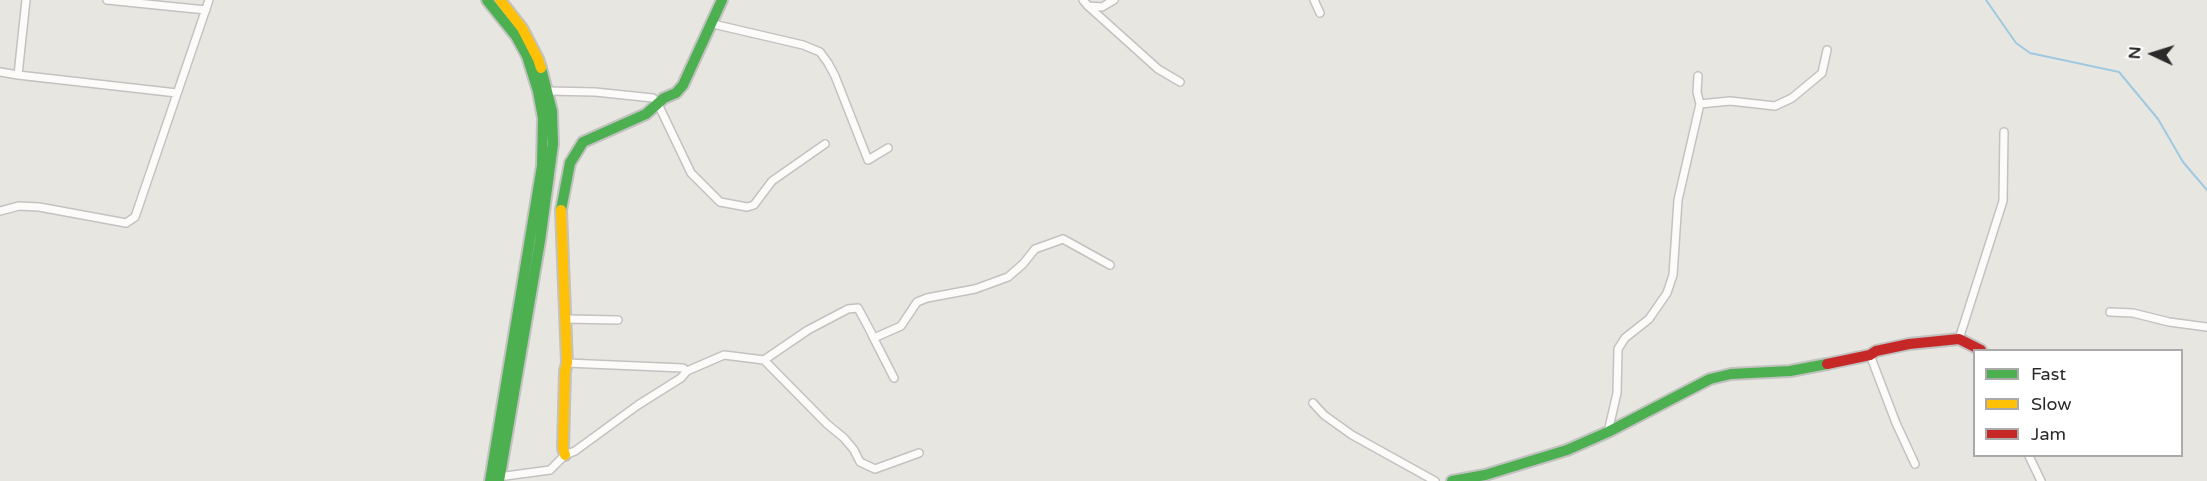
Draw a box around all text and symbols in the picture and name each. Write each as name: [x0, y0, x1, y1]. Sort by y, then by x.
north arrow: [2123, 24, 2183, 84]
text: N: [2125, 46, 2145, 60]
legend: [1973, 349, 2183, 457]
text: Fast: [2031, 363, 2066, 385]
text: Slow: [2031, 393, 2072, 415]
text: Jam: [2031, 423, 2066, 445]

